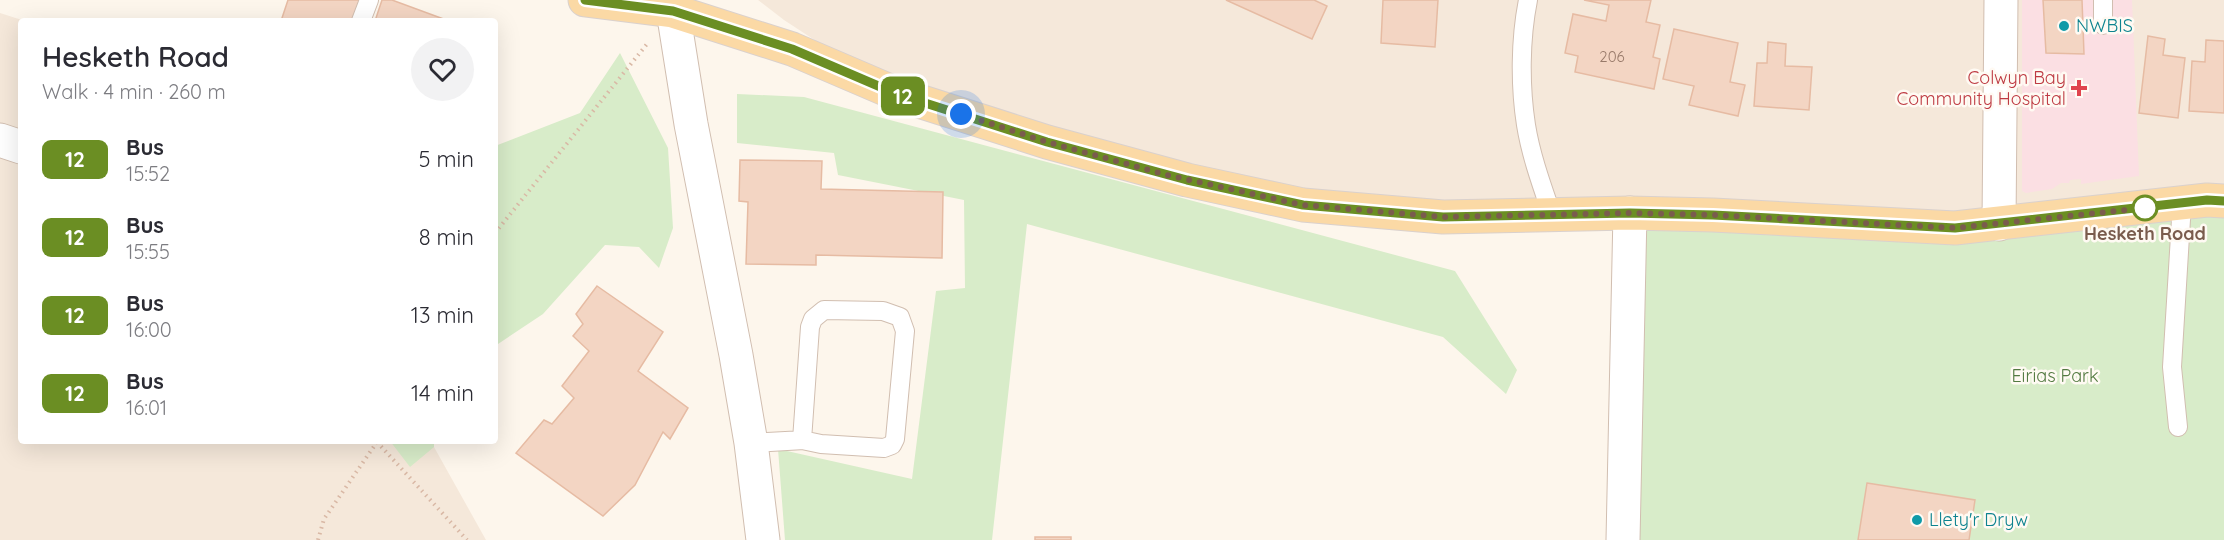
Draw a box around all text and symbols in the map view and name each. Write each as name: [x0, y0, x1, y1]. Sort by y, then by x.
place label: NWBIS: [2076, 14, 2133, 37]
marker: NWBIS: [2057, 19, 2071, 33]
button: heart: [411, 38, 474, 101]
text: Hesketh Road: [42, 39, 229, 74]
house number: 206: [1599, 47, 1625, 66]
place label: Colwyn Bay Community Hospital: [1897, 66, 2066, 110]
line badge: 12: [876, 76, 930, 116]
text: Walk · 4 min · 260 m: [42, 79, 226, 104]
marker: Colwyn Bay Community Hospital: [2070, 79, 2088, 97]
text: 12: [893, 83, 913, 109]
your location: [946, 99, 976, 129]
text: Bus: [126, 133, 164, 161]
text: 5 min: [419, 145, 474, 173]
text: 12: [65, 146, 85, 172]
text: 15:52: [126, 161, 170, 186]
marker: Hesketh Road: [2132, 195, 2158, 221]
text: Bus: [126, 211, 164, 239]
place label: Hesketh Road: [2084, 222, 2206, 245]
text: 8 min: [419, 223, 474, 251]
text: 12: [65, 224, 85, 250]
text: 15:55: [126, 239, 170, 264]
text: Bus: [126, 289, 164, 317]
text: 13 min: [411, 301, 474, 329]
text: 12: [65, 302, 85, 328]
text: 16:00: [126, 317, 172, 342]
park label: Eirias Park: [2011, 364, 2099, 387]
text: Bus: [126, 367, 164, 395]
text: 14 min: [411, 379, 474, 407]
text: 12: [65, 380, 85, 406]
text: 16:01: [126, 395, 167, 420]
place label: Llety'r Dryw: [1929, 508, 2028, 531]
marker: Llety'r Dryw: [1910, 513, 1924, 527]

